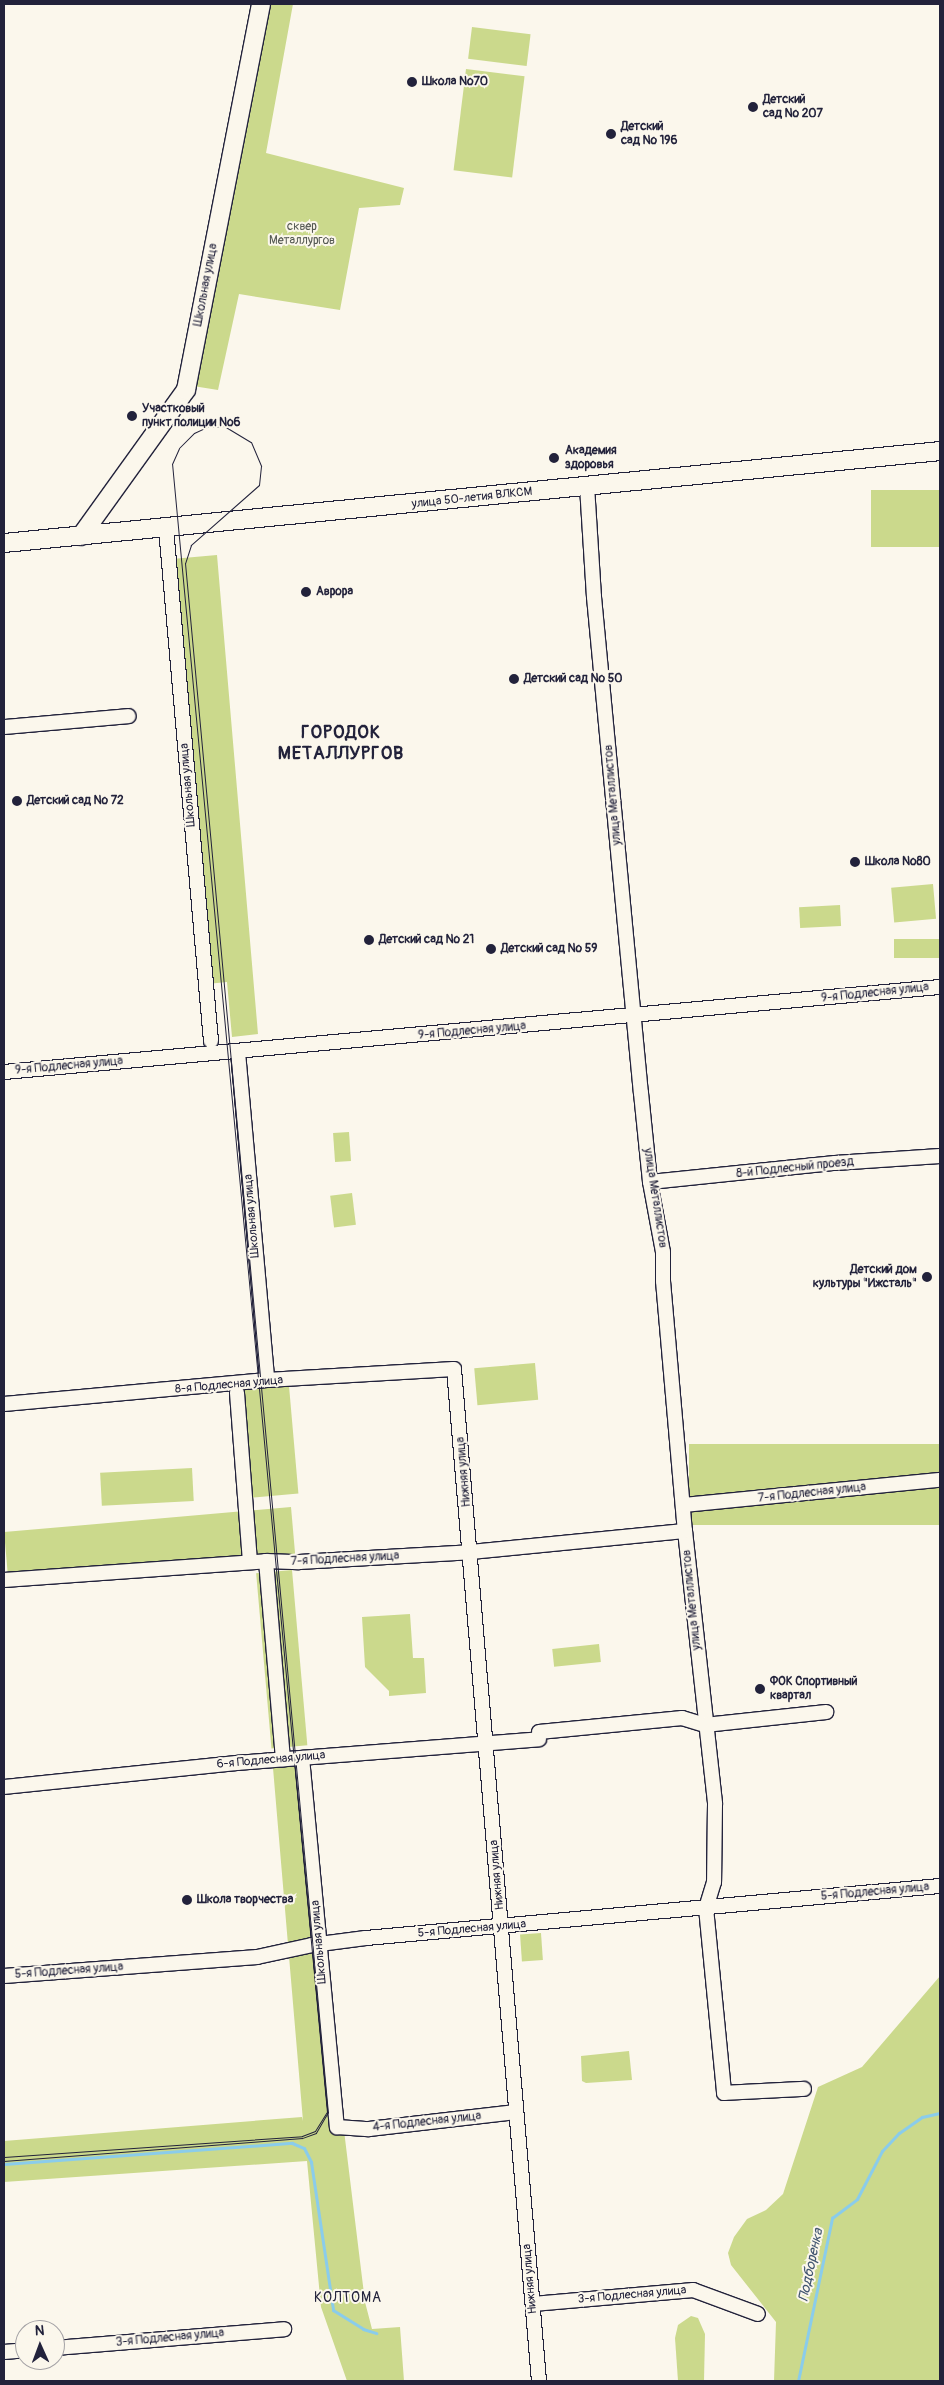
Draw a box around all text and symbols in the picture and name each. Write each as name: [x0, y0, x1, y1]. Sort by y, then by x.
place label: Школа №70: [422, 75, 488, 89]
marker: Школа №70: [406, 76, 418, 88]
place label: Детский сад № 207: [763, 93, 823, 121]
marker: Детский сад № 207: [747, 101, 759, 113]
place label: Детский сад № 196: [621, 120, 677, 148]
marker: Детский сад № 196: [605, 128, 617, 140]
park label: сквер Металлургов: [269, 220, 335, 248]
street label: Школьная улица: [191, 242, 221, 328]
place label: Участковый пункт полиции №6: [142, 402, 241, 430]
marker: Участковый пункт полиции №6: [126, 410, 138, 422]
place label: Академия здоровья: [565, 444, 617, 472]
marker: Академия здоровья: [547, 451, 561, 465]
street label: улица 50-летия ВЛКСМ: [411, 485, 533, 511]
place label: Аврора: [316, 585, 353, 599]
marker: Аврора: [300, 586, 312, 598]
place label: Детский сад № 50: [524, 672, 622, 686]
marker: Детский сад № 50: [508, 673, 520, 685]
district label: ГОРОДОК МЕТАЛЛУРГОВ: [276, 723, 406, 766]
street label: Школьная улица: [177, 743, 199, 827]
street label: улица Металлистов: [601, 744, 625, 846]
place label: Детский сад № 72: [27, 794, 124, 808]
marker: Детский сад № 72: [11, 795, 23, 807]
place label: Школа №80: [865, 855, 931, 869]
marker: Школа №80: [849, 856, 861, 868]
place label: Детский сад № 21: [379, 933, 474, 947]
marker: Детский сад № 21: [363, 934, 375, 946]
place label: Детский сад № 59: [501, 942, 597, 956]
marker: Детский сад № 59: [485, 943, 497, 955]
street label: 9-я Подлесная улица: [820, 980, 930, 1006]
street label: 9-я Подлесная улица: [417, 1019, 527, 1043]
street label: 9-я Подлесная улица: [14, 1054, 124, 1078]
street label: улица Металлистов: [640, 1147, 670, 1249]
street label: 8-й Подлесный проезд: [736, 1155, 854, 1181]
street label: Школьная улица: [241, 1174, 263, 1258]
place label: Детский дом культуры "Ижсталь": [813, 1263, 917, 1291]
marker: Детский дом культуры "Ижсталь": [921, 1271, 933, 1283]
street label: 8-я Подлесная улица: [174, 1373, 284, 1397]
street label: Нижняя улица: [454, 1436, 474, 1508]
street label: 7-я Подлесная улица: [757, 1480, 867, 1506]
street label: 7-я Подлесная улица: [290, 1549, 400, 1569]
street label: улица Металлистов: [680, 1549, 704, 1651]
place label: ФОК Спортивный квартал: [770, 1675, 858, 1703]
marker: ФОК Спортивный квартал: [754, 1683, 766, 1695]
street label: 6-я Подлесная улица: [216, 1748, 326, 1772]
street label: Нижняя улица: [487, 1839, 507, 1911]
street label: 5-я Подлесная улица: [820, 1880, 930, 1904]
place label: Школа творчества: [197, 1893, 293, 1907]
marker: Школа творчества: [181, 1894, 193, 1906]
street label: Школьная улица: [308, 1900, 330, 1984]
street label: 5-я Подлесная улица: [417, 1917, 527, 1941]
street label: 5-я Подлесная улица: [14, 1960, 124, 1982]
street label: 4-я Подлесная улица: [372, 2109, 482, 2135]
water label: Подборенка: [795, 2227, 827, 2303]
street label: Нижняя улица: [520, 2243, 540, 2315]
street label: 3-я Подлесная улица: [577, 2283, 687, 2307]
district label: КОЛТОМА: [313, 2290, 383, 2306]
north arrow: [15, 2320, 65, 2370]
text: N: [34, 2322, 45, 2339]
street label: 3-я Подлесная улица: [115, 2326, 225, 2350]

